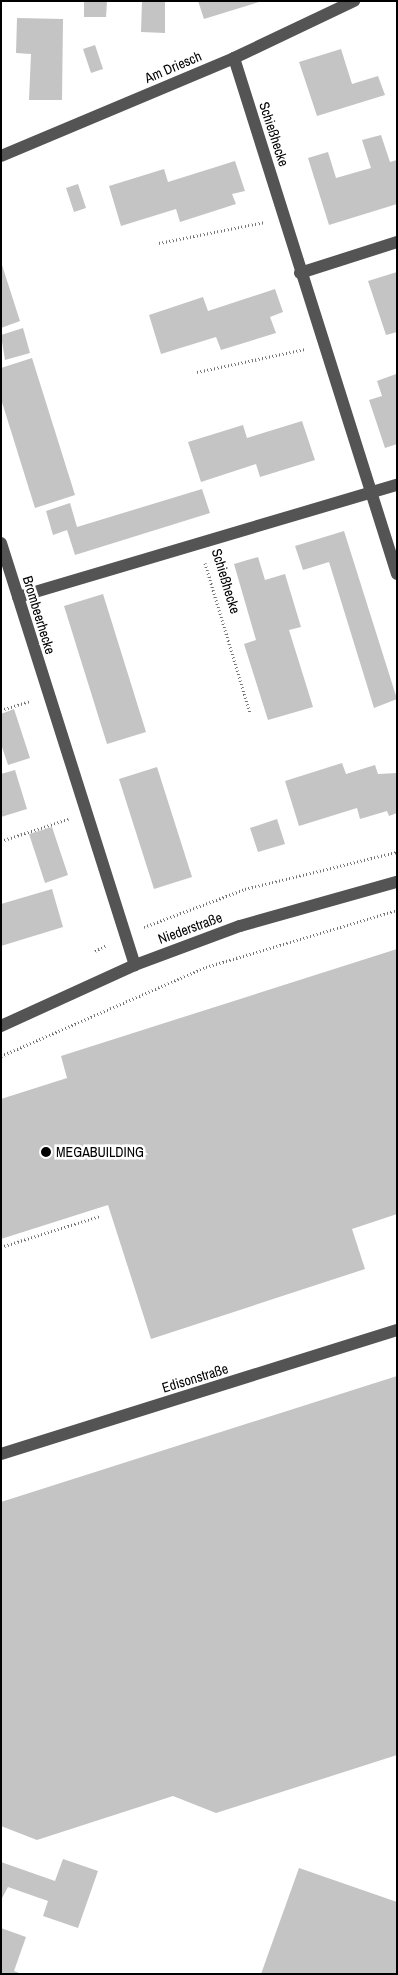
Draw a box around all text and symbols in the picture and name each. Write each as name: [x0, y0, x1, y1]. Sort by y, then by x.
street label: Am Driesch: [142, 48, 204, 86]
street label: Schießhecke: [256, 100, 292, 168]
street label: Schießhecke: [208, 547, 244, 615]
street label: Brombeerhecke: [19, 574, 59, 656]
street label: Niederstraße: [156, 909, 224, 947]
place label: MEGABUILDING: [56, 1144, 144, 1160]
marker: MEGABUILDING: [40, 1146, 52, 1158]
street label: Edisonstraße: [160, 1360, 230, 1396]

